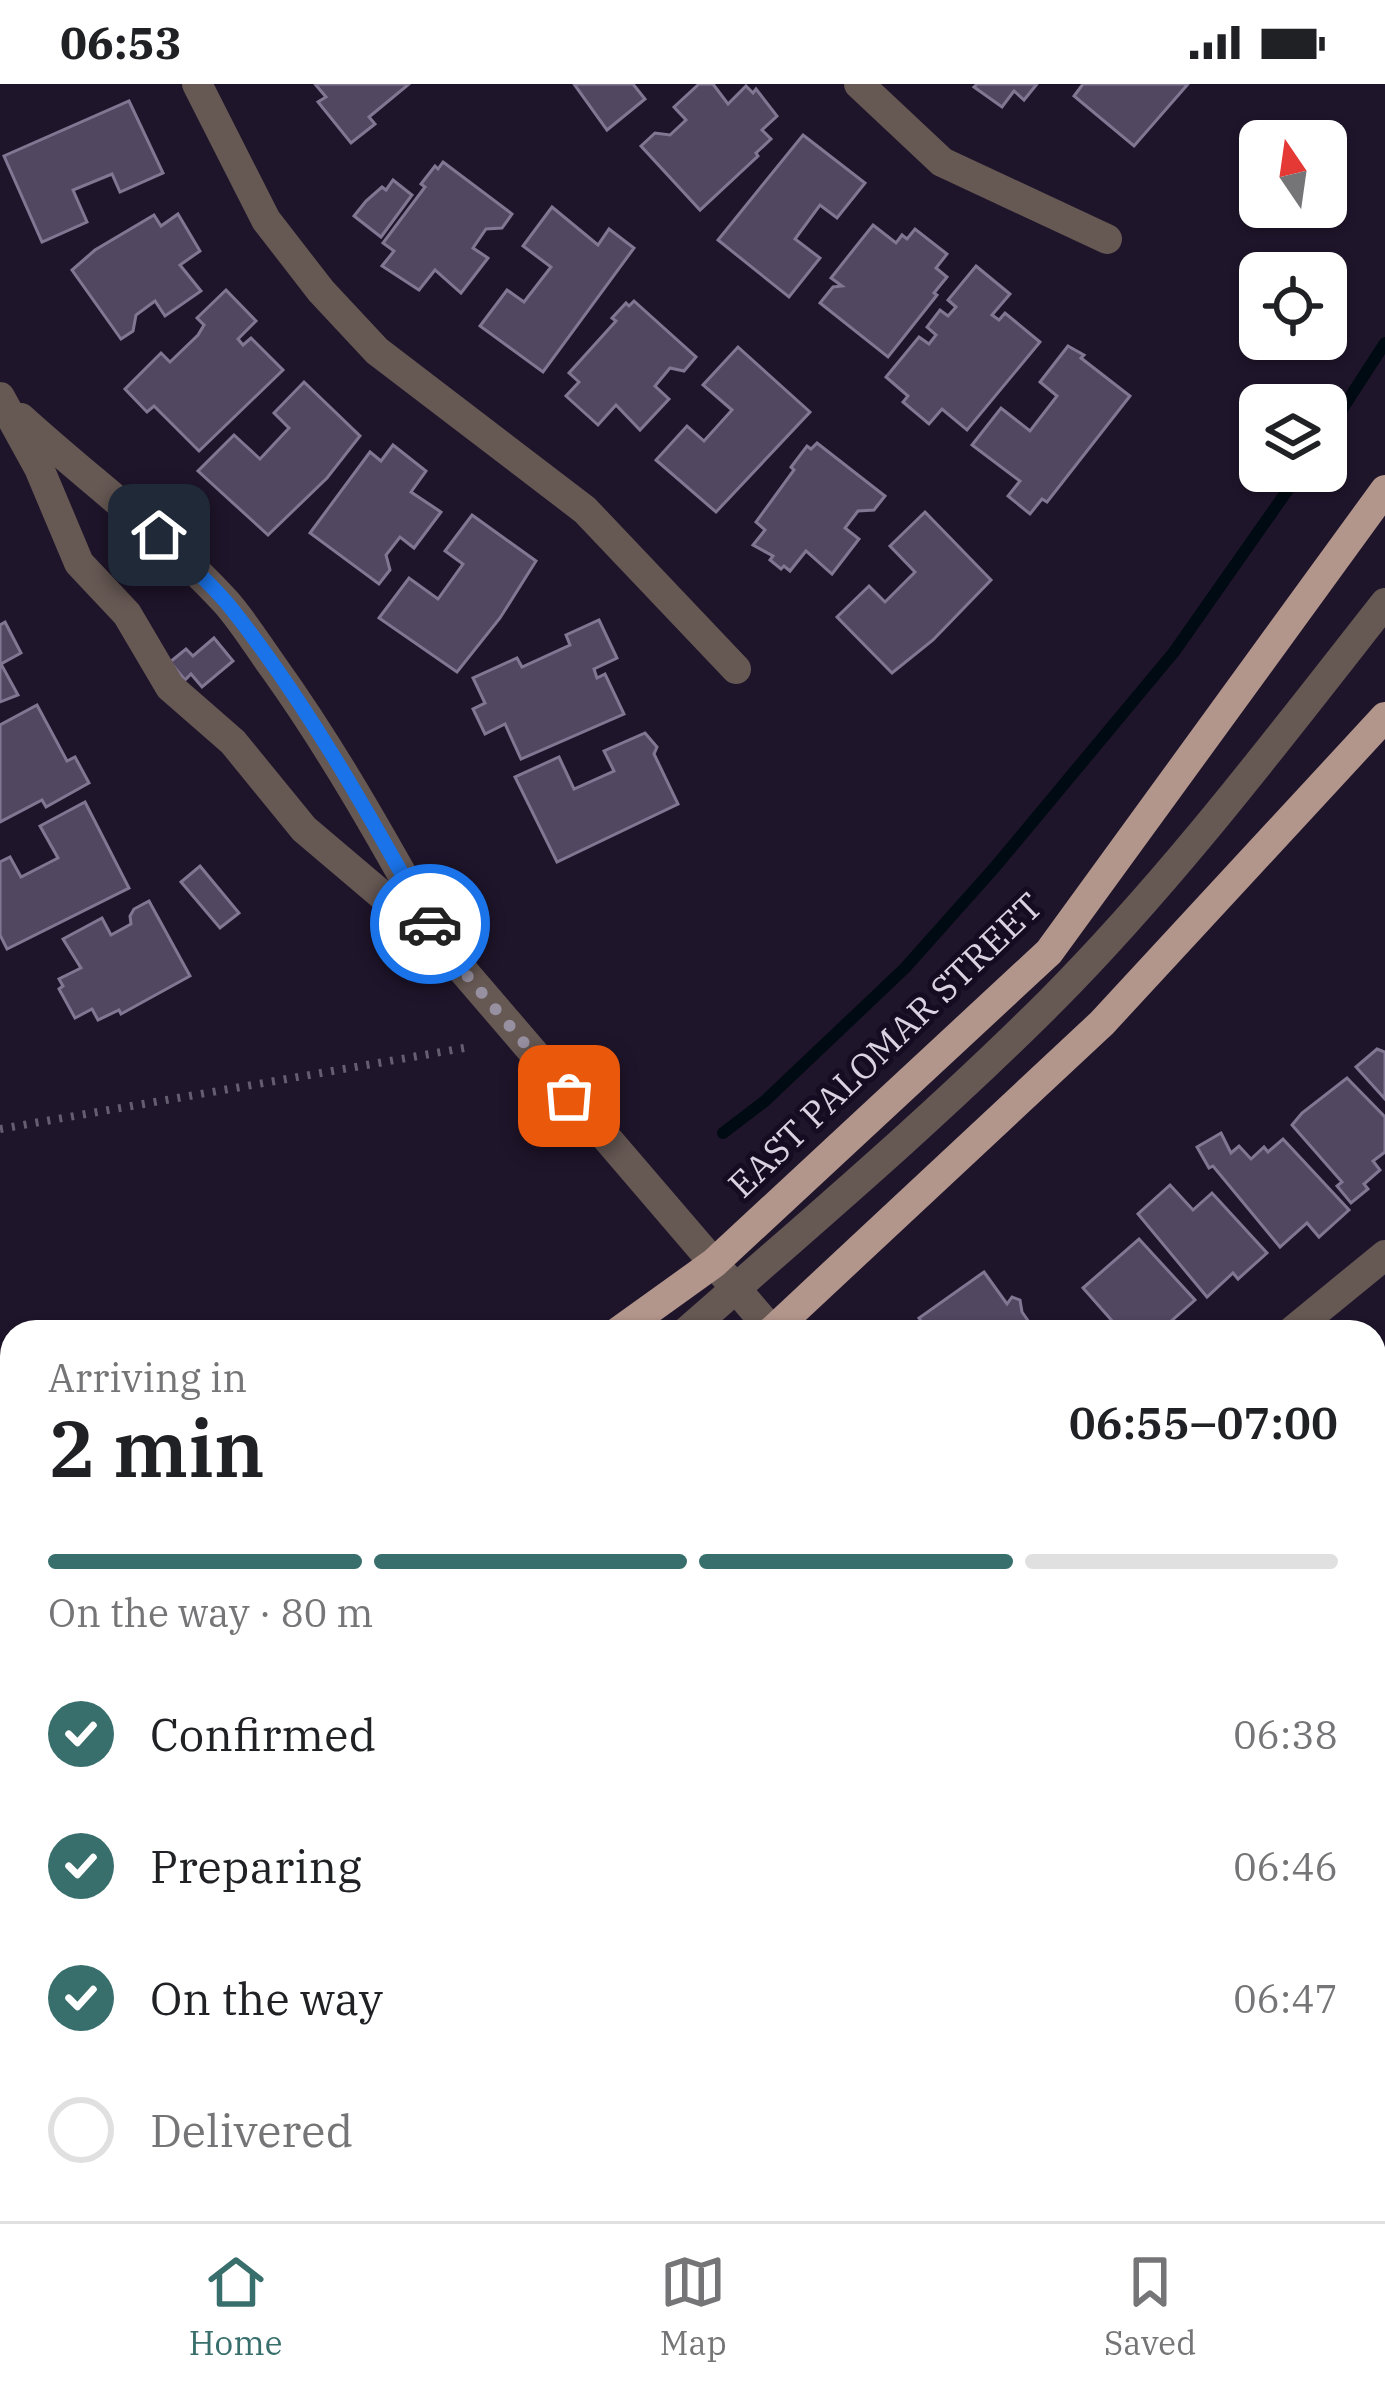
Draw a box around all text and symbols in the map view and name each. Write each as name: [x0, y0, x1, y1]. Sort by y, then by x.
text: 06:53: [60, 13, 182, 71]
north arrow: [1239, 120, 1347, 228]
map controls: [1239, 120, 1347, 492]
button: locate: [1239, 252, 1347, 360]
button: layers: [1239, 384, 1347, 492]
pin: [108, 484, 210, 586]
icon: home: [126, 502, 192, 568]
courier: [370, 864, 490, 984]
street label: EAST PALOMAR STREET: [718, 882, 1052, 1207]
icon: car: [397, 891, 463, 957]
pin: [518, 1045, 620, 1147]
icon: bag: [536, 1063, 602, 1129]
text: Arriving in: [48, 1352, 247, 1403]
text: 06:55–07:00: [1069, 1393, 1338, 1451]
text: 2 min: [48, 1397, 265, 1498]
text: On the way · 80 m: [48, 1587, 373, 1638]
icon: check: [48, 1701, 114, 1767]
text: Confirmed: [150, 1705, 376, 1763]
text: 06:38: [1233, 1709, 1338, 1760]
icon: check: [48, 1833, 114, 1899]
text: Preparing: [150, 1837, 362, 1895]
text: 06:46: [1233, 1841, 1338, 1892]
icon: check: [48, 1965, 114, 2031]
text: On the way: [150, 1969, 383, 2027]
text: 06:47: [1233, 1973, 1338, 2024]
text: Delivered: [150, 2101, 353, 2159]
tab: Home: [189, 2249, 282, 2364]
tab: Map: [660, 2249, 727, 2364]
tab: Saved: [1104, 2249, 1196, 2364]

